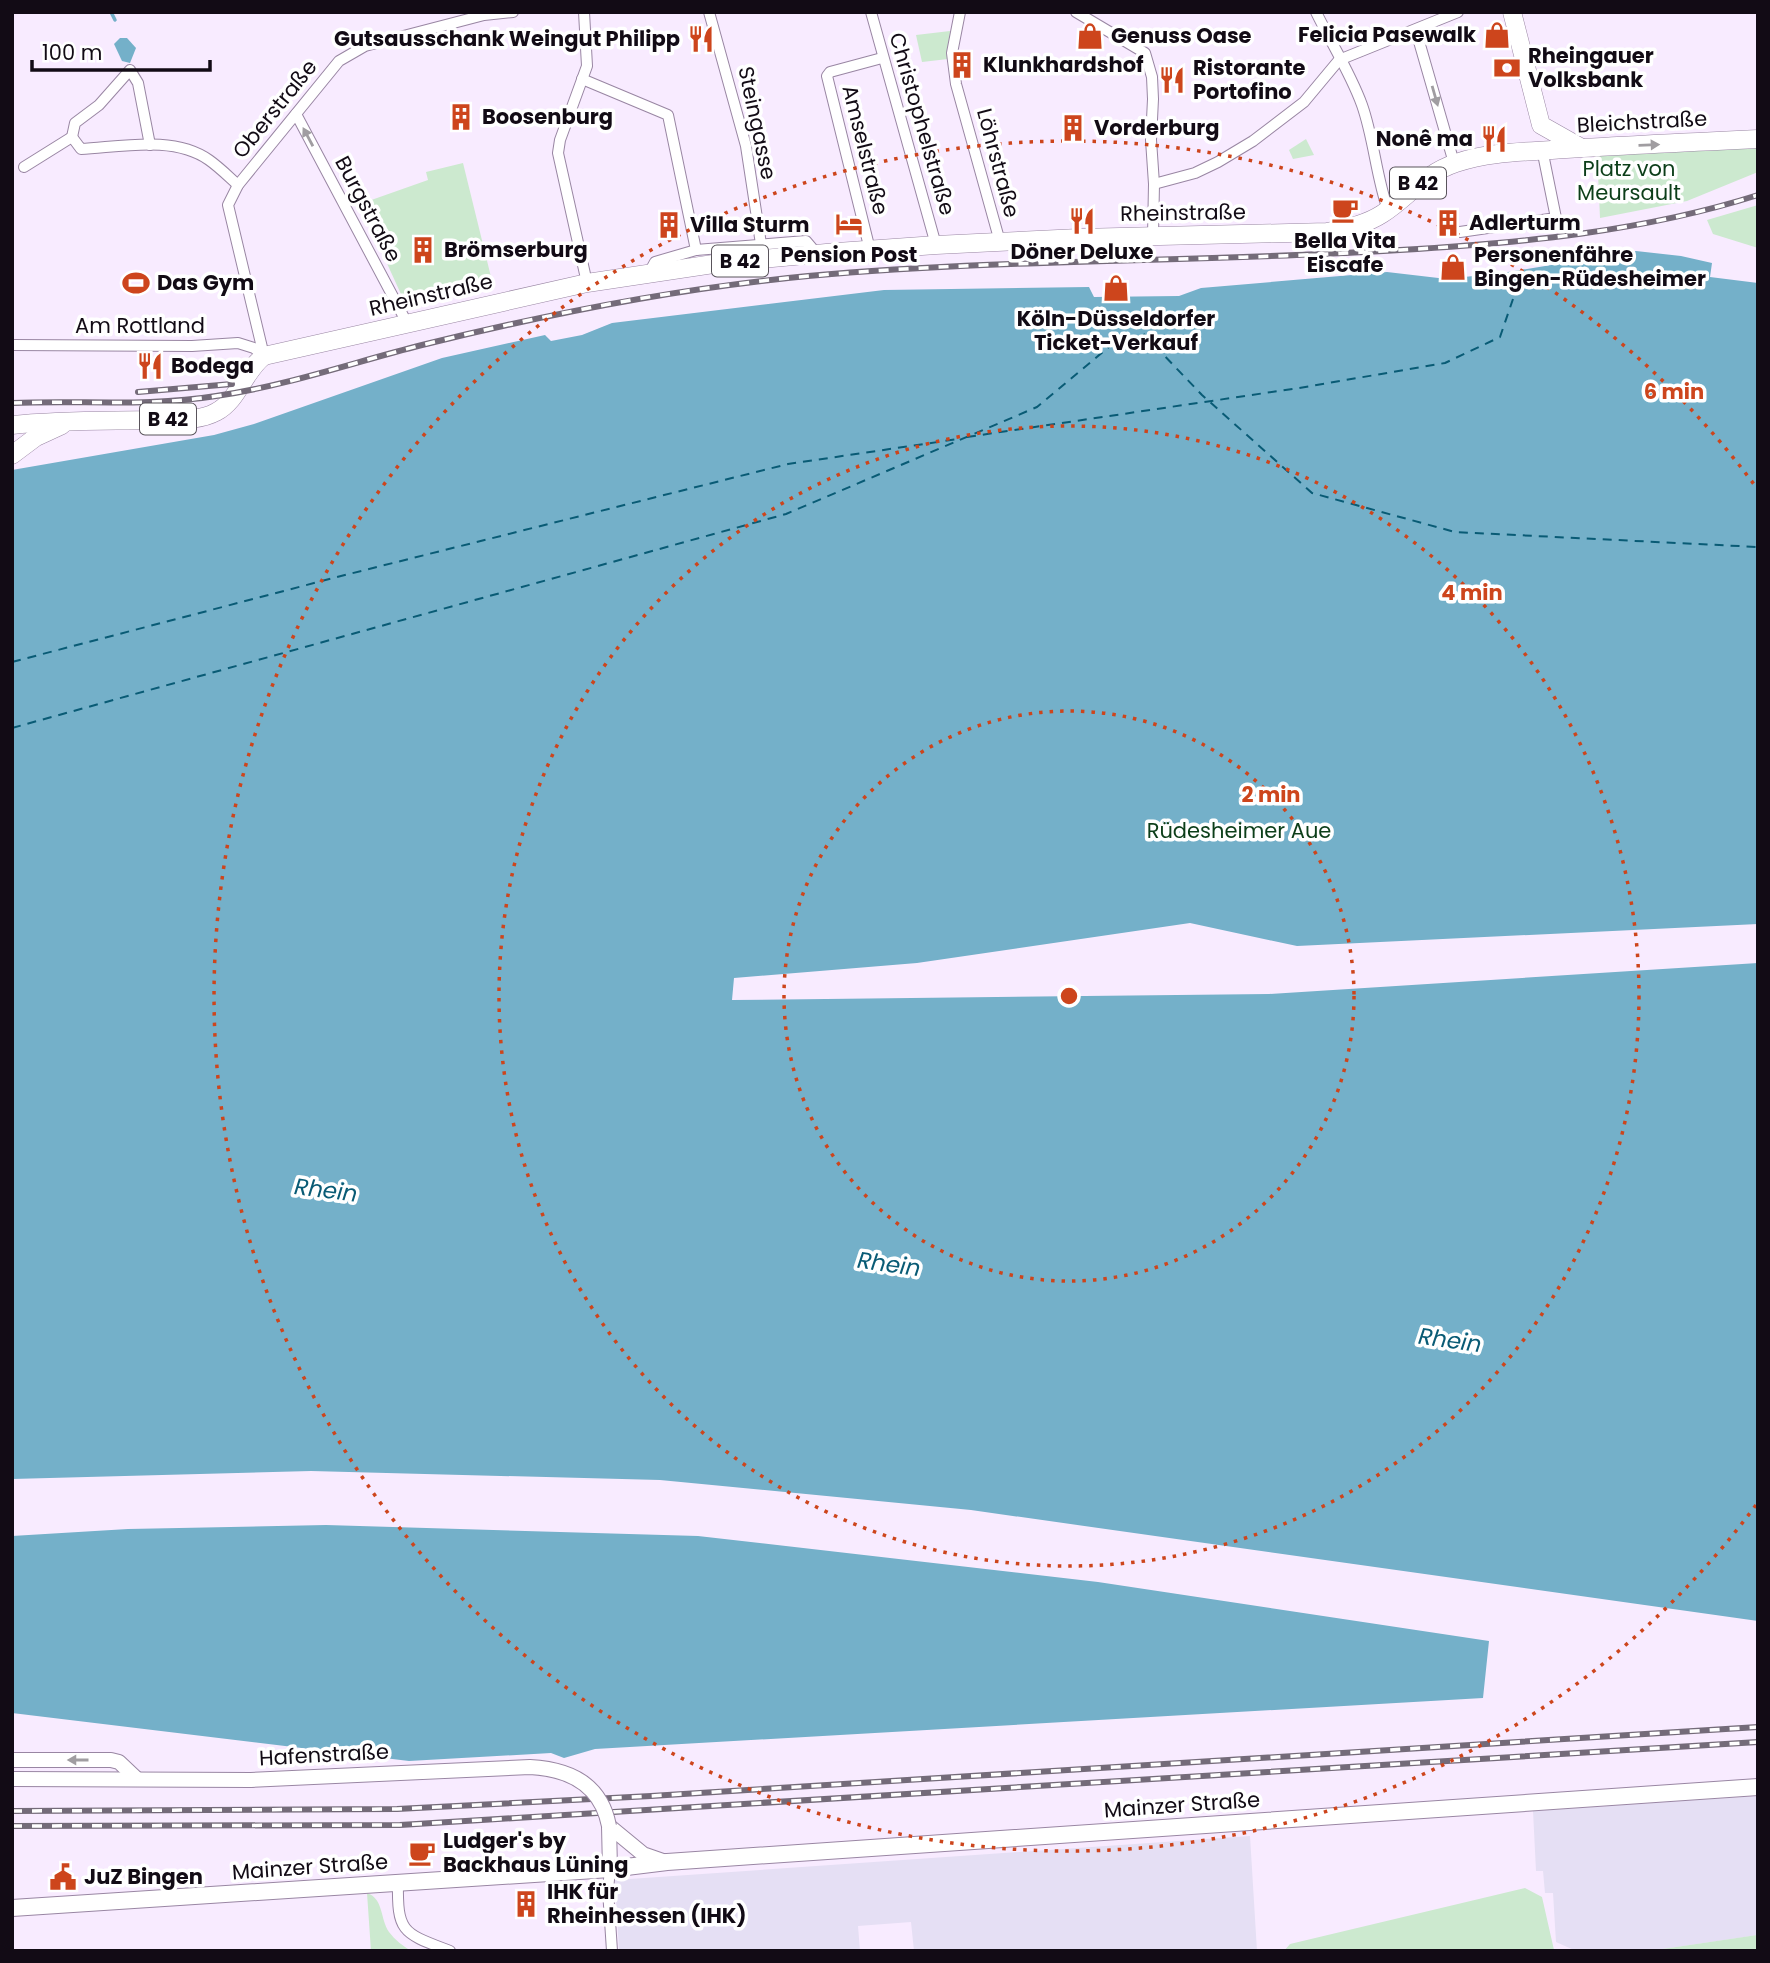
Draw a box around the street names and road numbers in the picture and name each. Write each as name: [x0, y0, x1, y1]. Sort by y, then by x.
street label: Christophelstraße: [883, 29, 962, 218]
street label: Oberstraße: [226, 53, 323, 164]
street label: Steingasse: [731, 64, 784, 182]
street label: Amselstraße: [835, 82, 896, 218]
street label: Bleichstraße: [1576, 104, 1708, 139]
street label: Löhrstraße: [970, 105, 1027, 221]
street label: Burgstraße: [328, 151, 409, 267]
road number: B 42: [1390, 168, 1446, 198]
street label: Rheinstraße: [1120, 197, 1246, 228]
road number: B 42: [712, 246, 768, 276]
street label: Rheinstraße: [366, 266, 495, 323]
street label: Am Rottland: [75, 311, 205, 340]
road number: B 42: [140, 404, 196, 434]
street label: Hafenstraße: [258, 1737, 390, 1772]
street label: Mainzer Straße: [1103, 1785, 1261, 1824]
street label: Mainzer Straße: [231, 1847, 389, 1886]

